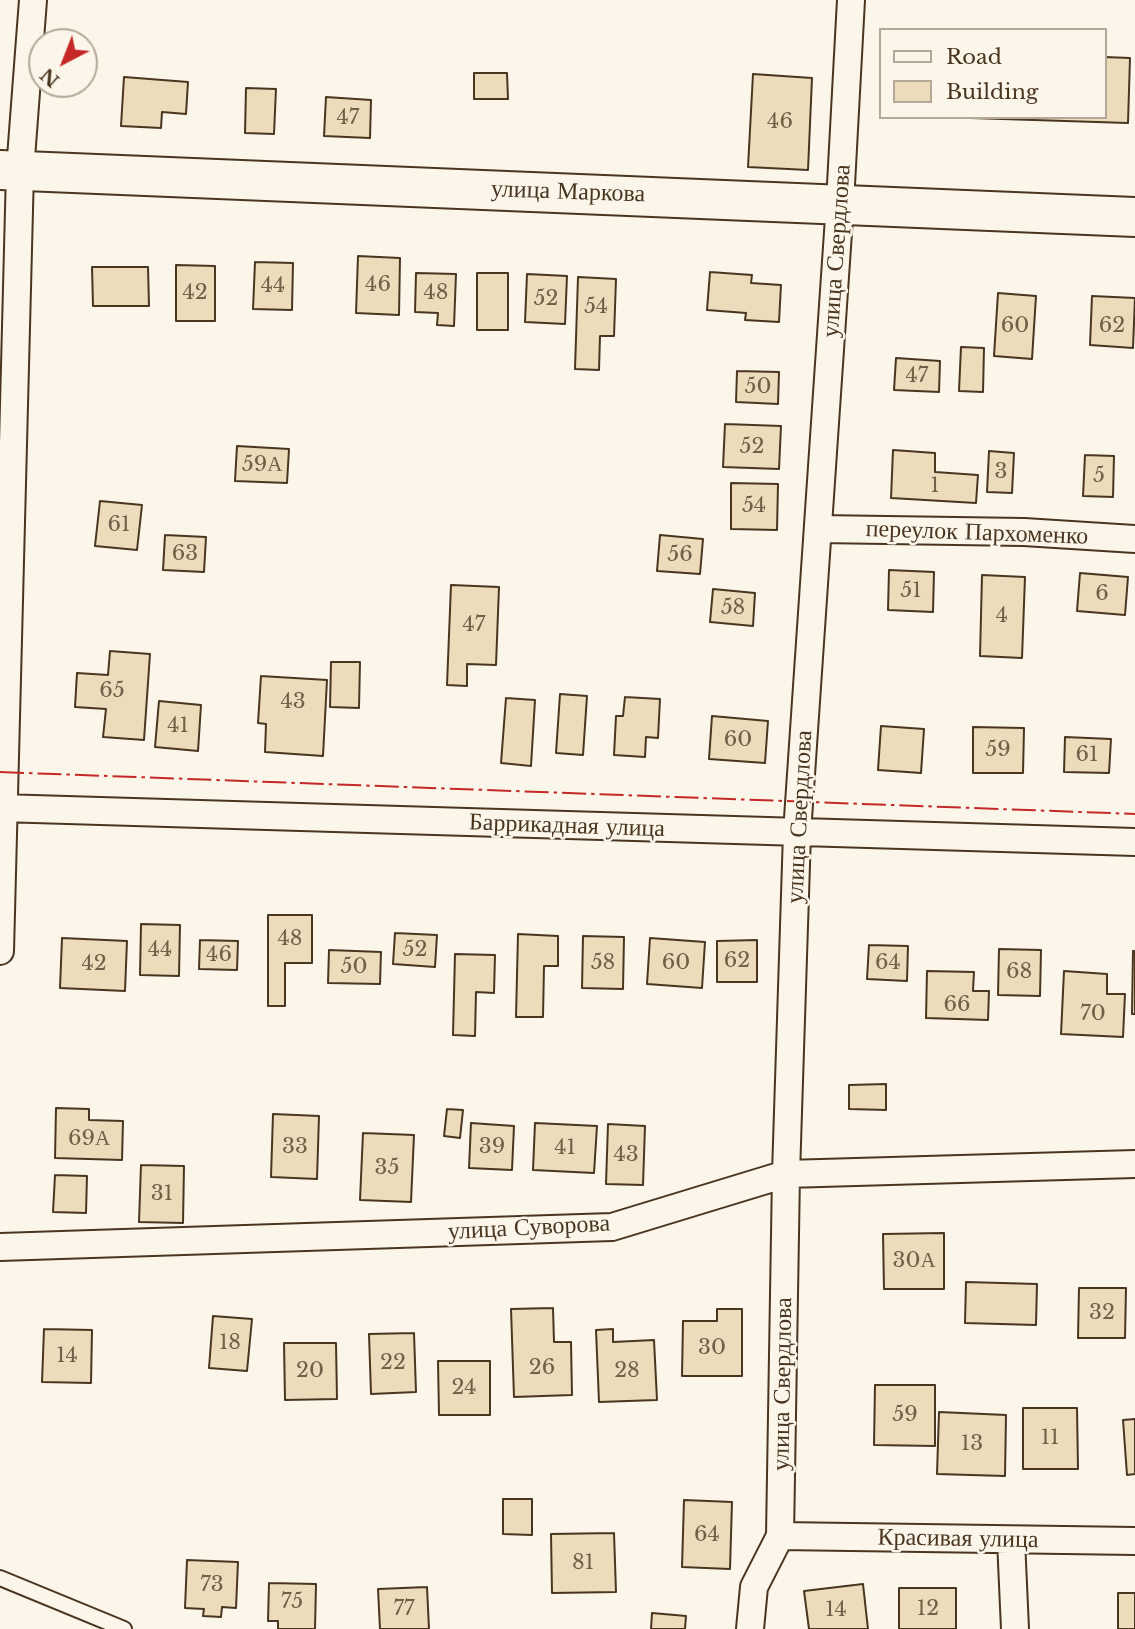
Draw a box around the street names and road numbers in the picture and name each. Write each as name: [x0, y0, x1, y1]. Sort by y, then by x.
street label: улица Свердлова: [817, 163, 857, 339]
street label: улица Маркова: [490, 175, 646, 209]
street label: переулок Пархоменко: [865, 515, 1089, 551]
street label: улица Свердлова: [781, 730, 819, 904]
street label: Баррикадная улица: [468, 808, 666, 844]
street label: улица Суворова: [447, 1209, 611, 1247]
street label: улица Свердлова: [767, 1297, 799, 1471]
street label: Красивая улица: [877, 1523, 1039, 1555]

